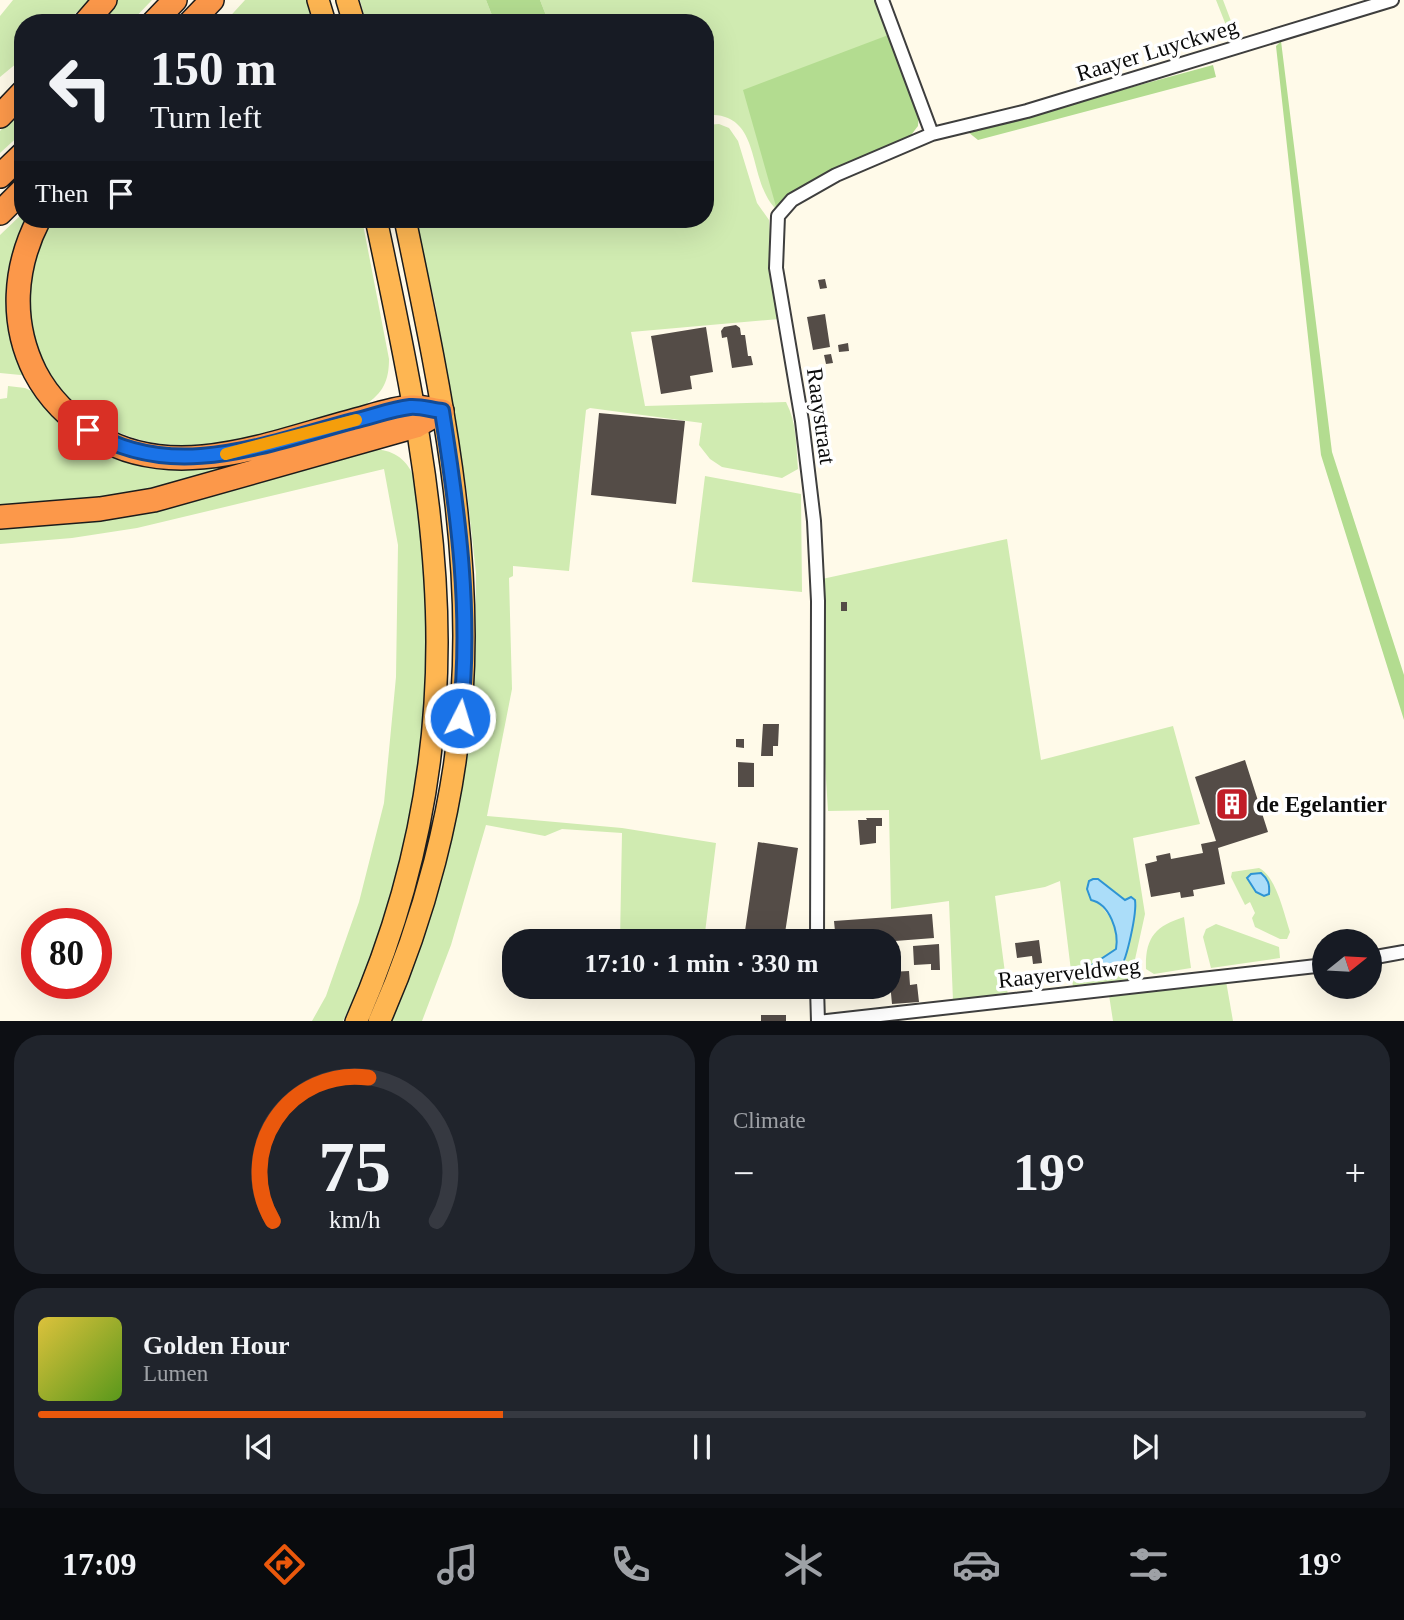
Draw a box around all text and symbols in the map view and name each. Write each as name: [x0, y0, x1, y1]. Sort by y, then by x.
street label: Raayer Luyckweg: [1073, 13, 1241, 87]
text: 150 m: [150, 41, 277, 96]
icon: left: [35, 42, 126, 133]
text: Turn left: [150, 99, 262, 135]
icon: arrive: [102, 175, 140, 213]
text: Then: [35, 179, 88, 208]
street label: Raaystraat: [802, 366, 840, 466]
pin: [58, 400, 118, 460]
icon: arrive: [69, 411, 107, 449]
position arrow: [423, 681, 497, 755]
building icon: de Egelantier: [1213, 785, 1251, 823]
place label: de Egelantier: [1256, 792, 1387, 817]
speed limit sign: 80: [21, 908, 112, 999]
north arrow: [1312, 929, 1382, 999]
map controls: [1312, 929, 1382, 999]
text: 17:10 · 1 min · 330 m: [585, 949, 819, 978]
street label: Raayerveldweg: [997, 953, 1142, 993]
text: Climate: [733, 1108, 806, 1133]
text: 75: [318, 1126, 391, 1207]
text: 19°: [1013, 1144, 1086, 1201]
text: −: [733, 1152, 754, 1194]
text: +: [1345, 1152, 1366, 1194]
text: km/h: [329, 1205, 381, 1232]
text: Golden Hour: [143, 1331, 290, 1360]
text: Lumen: [143, 1361, 208, 1386]
icon: previous: [240, 1428, 278, 1466]
icon: pause: [683, 1428, 721, 1466]
icon: next: [1126, 1428, 1164, 1466]
icon: directions: [260, 1540, 309, 1589]
icon: music: [433, 1540, 482, 1589]
icon: phone: [606, 1540, 655, 1589]
icon: climate: [779, 1540, 828, 1589]
icon: car: [952, 1540, 1001, 1589]
icon: filters: [1124, 1540, 1173, 1589]
text: 17:09: [62, 1546, 137, 1582]
text: 19°: [1297, 1546, 1342, 1582]

